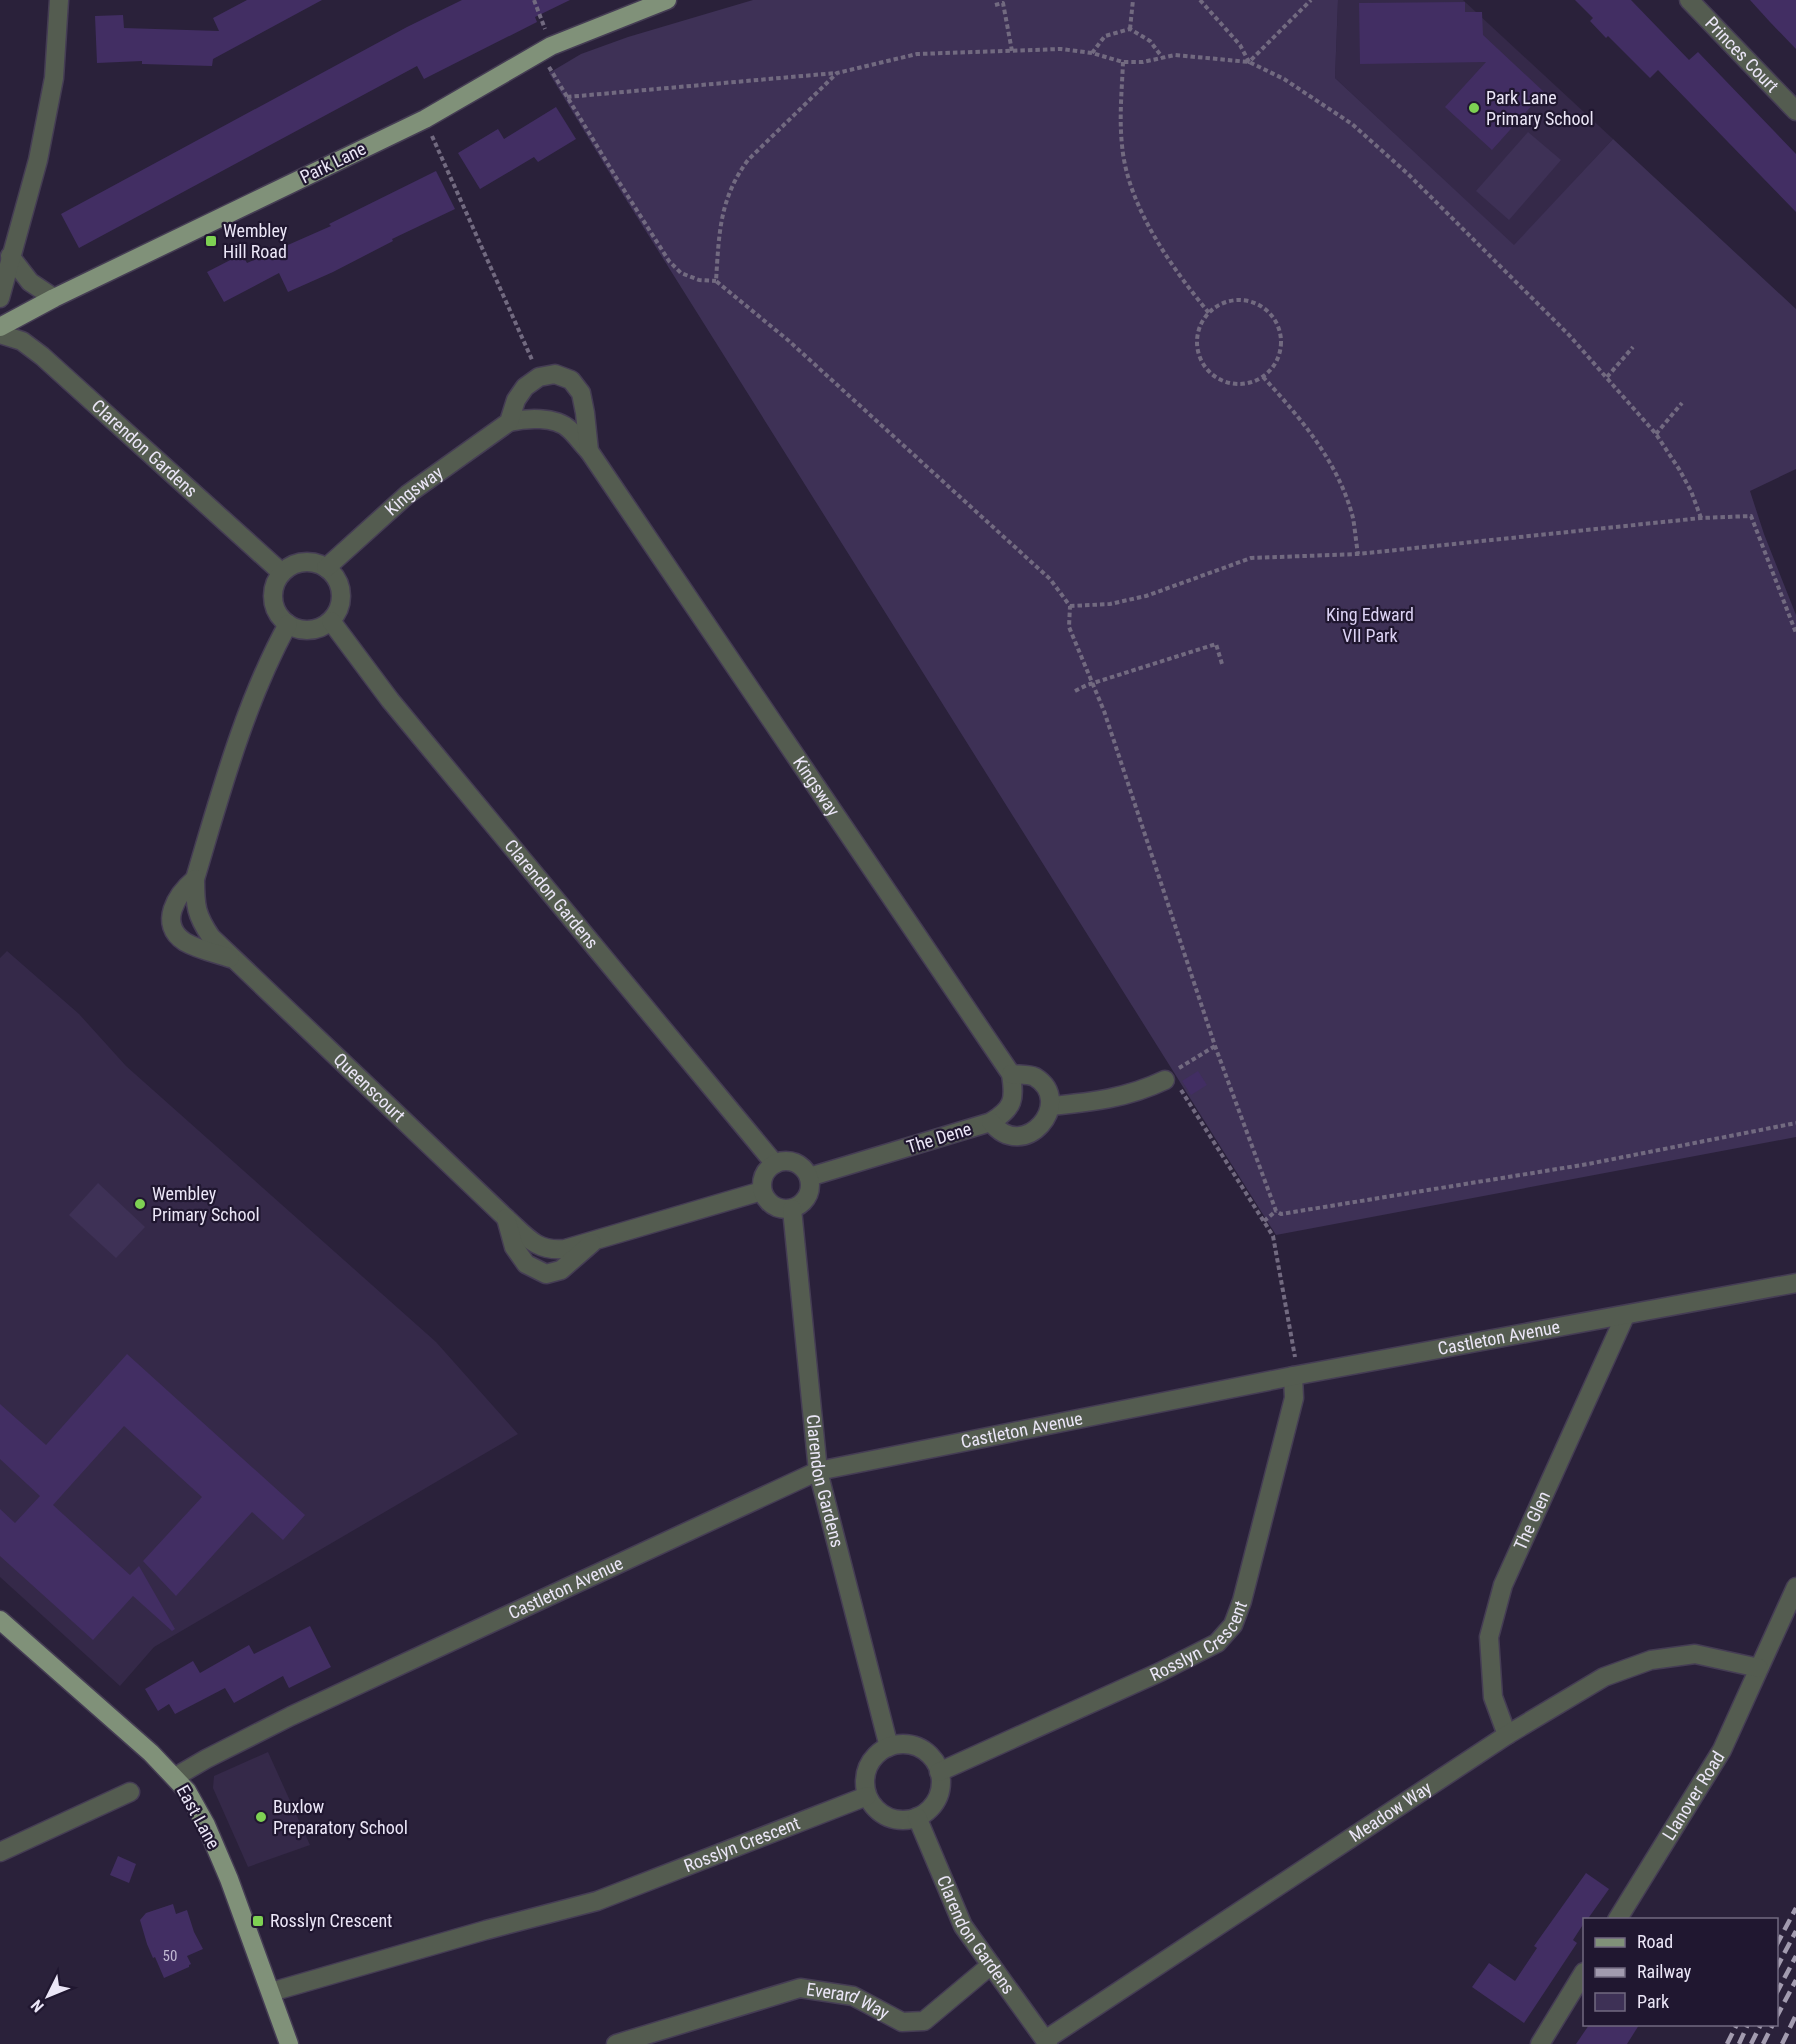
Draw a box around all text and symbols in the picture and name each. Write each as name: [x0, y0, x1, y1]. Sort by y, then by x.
street label: Princes Court: [1701, 12, 1783, 96]
place label: Park Lane Primary School: [1486, 87, 1594, 129]
marker: Park Lane Primary School: [1467, 101, 1481, 115]
street label: Park Lane: [296, 138, 369, 187]
place label: Wembley Hill Road: [223, 220, 288, 262]
marker: Wembley Hill Road: [204, 234, 218, 248]
street label: Clarendon Gardens: [87, 395, 202, 501]
street label: Kingsway: [380, 461, 447, 520]
park label: King Edward VII Park: [1326, 604, 1414, 646]
street label: Kingsway: [789, 752, 844, 820]
street label: Clarendon Gardens: [500, 835, 603, 953]
street label: Queenscourt: [329, 1048, 410, 1126]
street label: The Dene: [904, 1118, 974, 1157]
place label: Wembley Primary School: [152, 1183, 260, 1225]
marker: Wembley Primary School: [133, 1197, 147, 1211]
street label: Castleton Avenue: [1436, 1316, 1562, 1359]
street label: Castleton Avenue: [959, 1407, 1084, 1452]
street label: Clarendon Gardens: [802, 1413, 848, 1549]
street label: The Glen: [1509, 1488, 1554, 1553]
street label: Castleton Avenue: [505, 1552, 626, 1623]
street label: Rosslyn Crescent: [1146, 1598, 1251, 1685]
street label: Llanover Road: [1658, 1747, 1729, 1844]
street label: Meadow Way: [1345, 1777, 1436, 1846]
street label: East Lane: [172, 1781, 224, 1852]
place label: Buxlow Preparatory School: [273, 1796, 408, 1838]
marker: Buxlow Preparatory School: [254, 1810, 268, 1824]
street label: Rosslyn Crescent: [681, 1812, 803, 1876]
street label: Clarendon Gardens: [933, 1872, 1019, 1998]
place label: Rosslyn Crescent: [270, 1910, 392, 1931]
marker: Rosslyn Crescent: [251, 1914, 265, 1928]
legend: [1583, 1918, 1778, 2026]
text: Road: [1637, 1931, 1673, 1952]
house number: 50: [163, 1947, 177, 1965]
text: Railway: [1637, 1961, 1692, 1982]
north arrow: [18, 1966, 78, 2026]
street label: Everard Way: [805, 1978, 893, 2023]
text: Park: [1637, 1991, 1669, 2012]
text: N: [27, 1996, 48, 2016]

